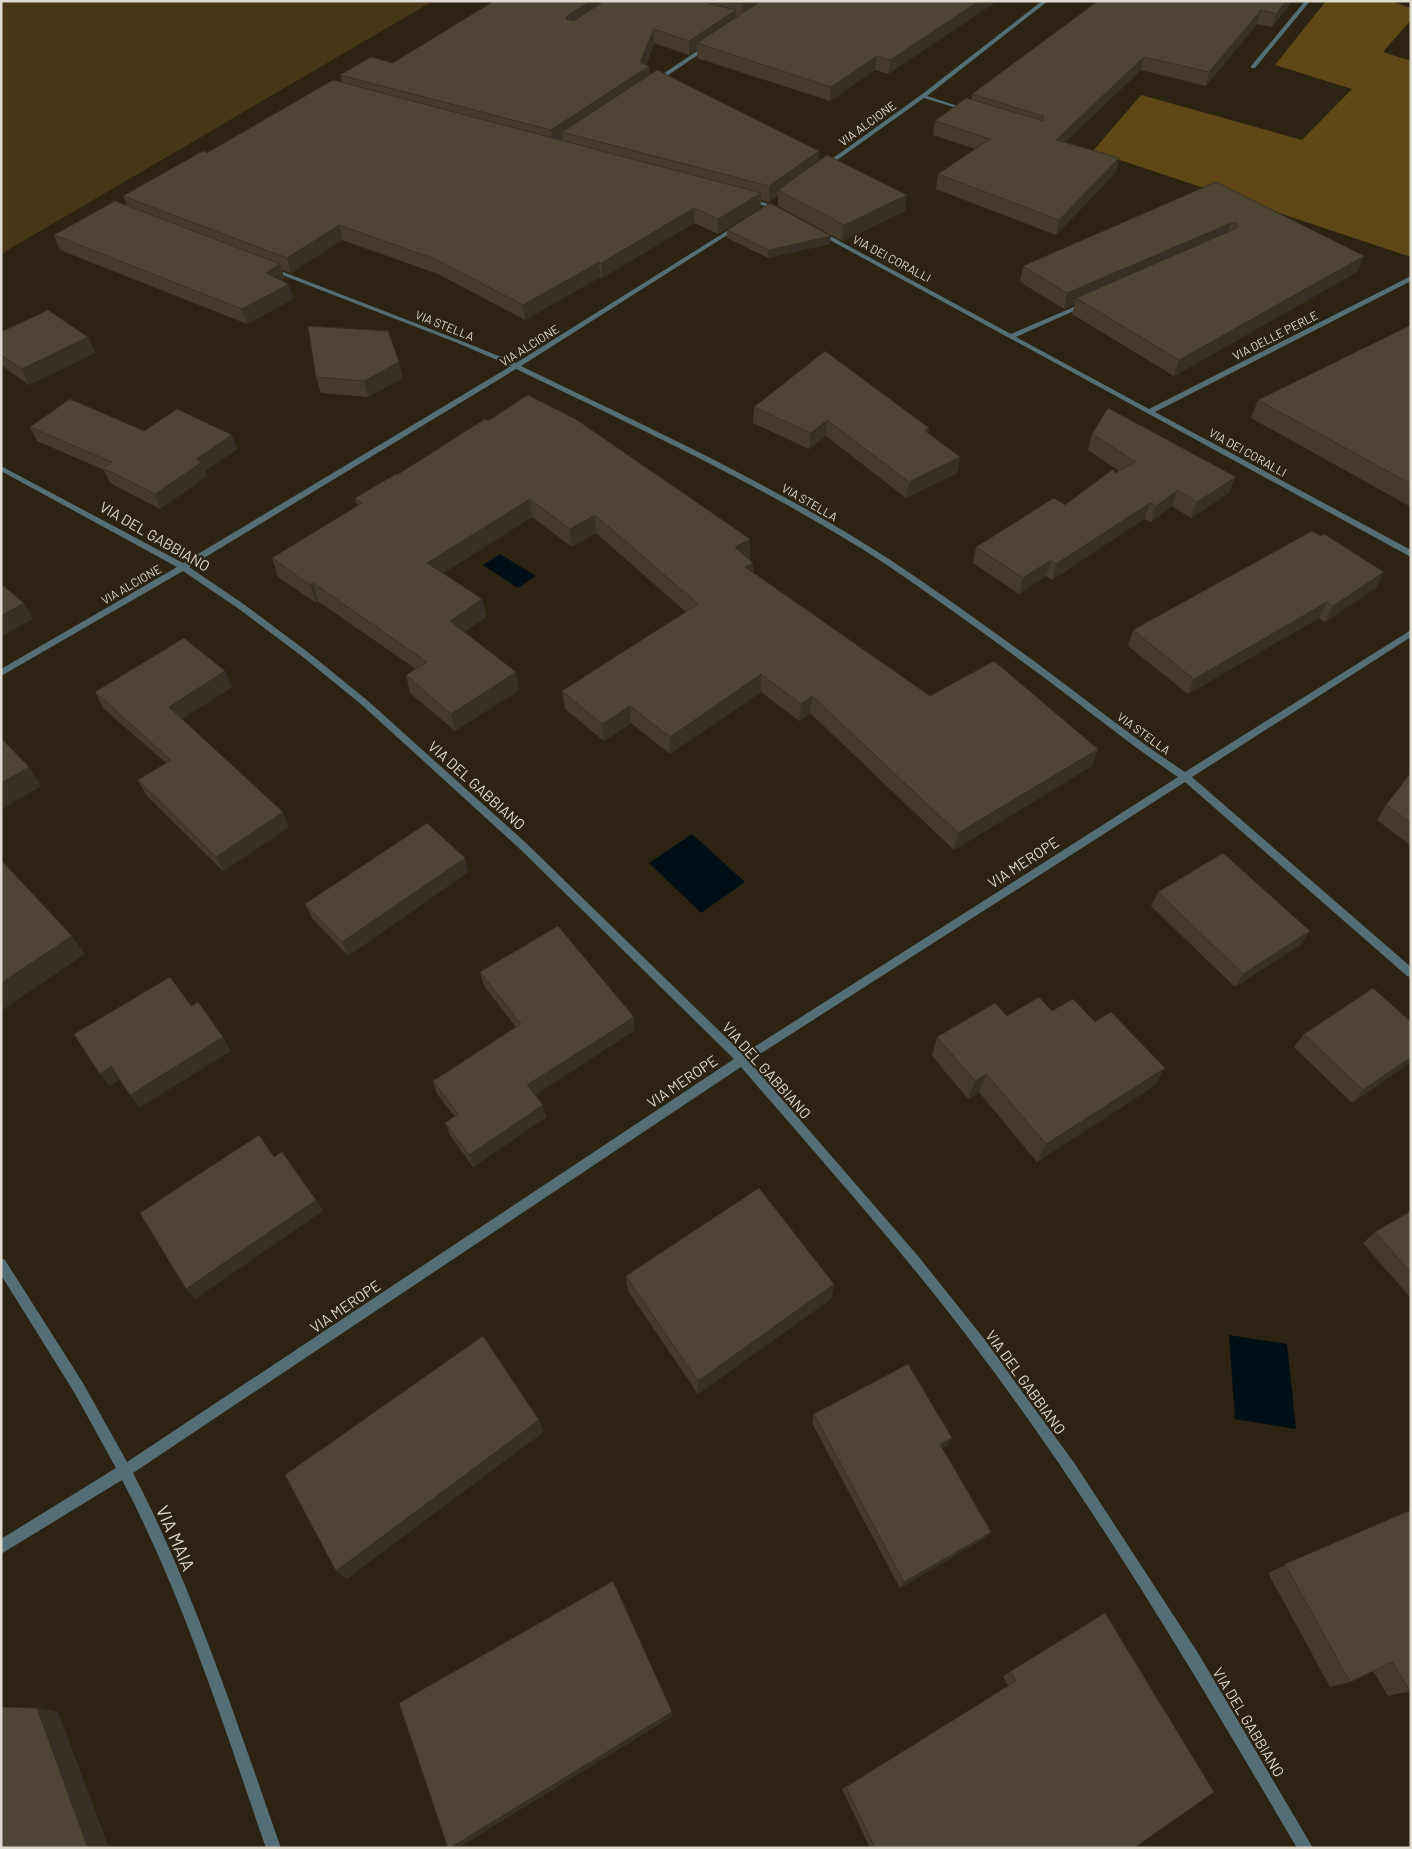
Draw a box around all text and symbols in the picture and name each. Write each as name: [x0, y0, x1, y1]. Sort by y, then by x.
street label: VIA ALCIONE: [836, 98, 898, 148]
street label: VIA DEI CORALLI: [850, 231, 934, 285]
street label: VIA STELLA: [414, 307, 476, 343]
street label: VIA DELLE PERLE: [1230, 308, 1320, 362]
street label: VIA ALCIONE: [497, 321, 561, 369]
street label: VIA DEI CORALLI: [1207, 425, 1289, 479]
street label: VIA STELLA: [780, 480, 840, 524]
street label: VIA DEL GABBIANO: [97, 497, 213, 575]
street label: VIA ALCIONE: [98, 561, 164, 607]
street label: VIA STELLA: [1115, 709, 1173, 757]
street label: VIA DEL GABBIANO: [425, 737, 529, 833]
street label: VIA MEROPE: [984, 832, 1062, 892]
street label: VIA DEL GABBIANO: [719, 1018, 815, 1122]
street label: VIA MEROPE: [643, 1051, 721, 1111]
street label: VIA MEROPE: [306, 1276, 384, 1336]
street label: VIA DEL GABBIANO: [982, 1326, 1070, 1438]
street label: VIA MAIA: [152, 1502, 200, 1574]
street label: VIA DEL GABBIANO: [1209, 1664, 1289, 1780]

